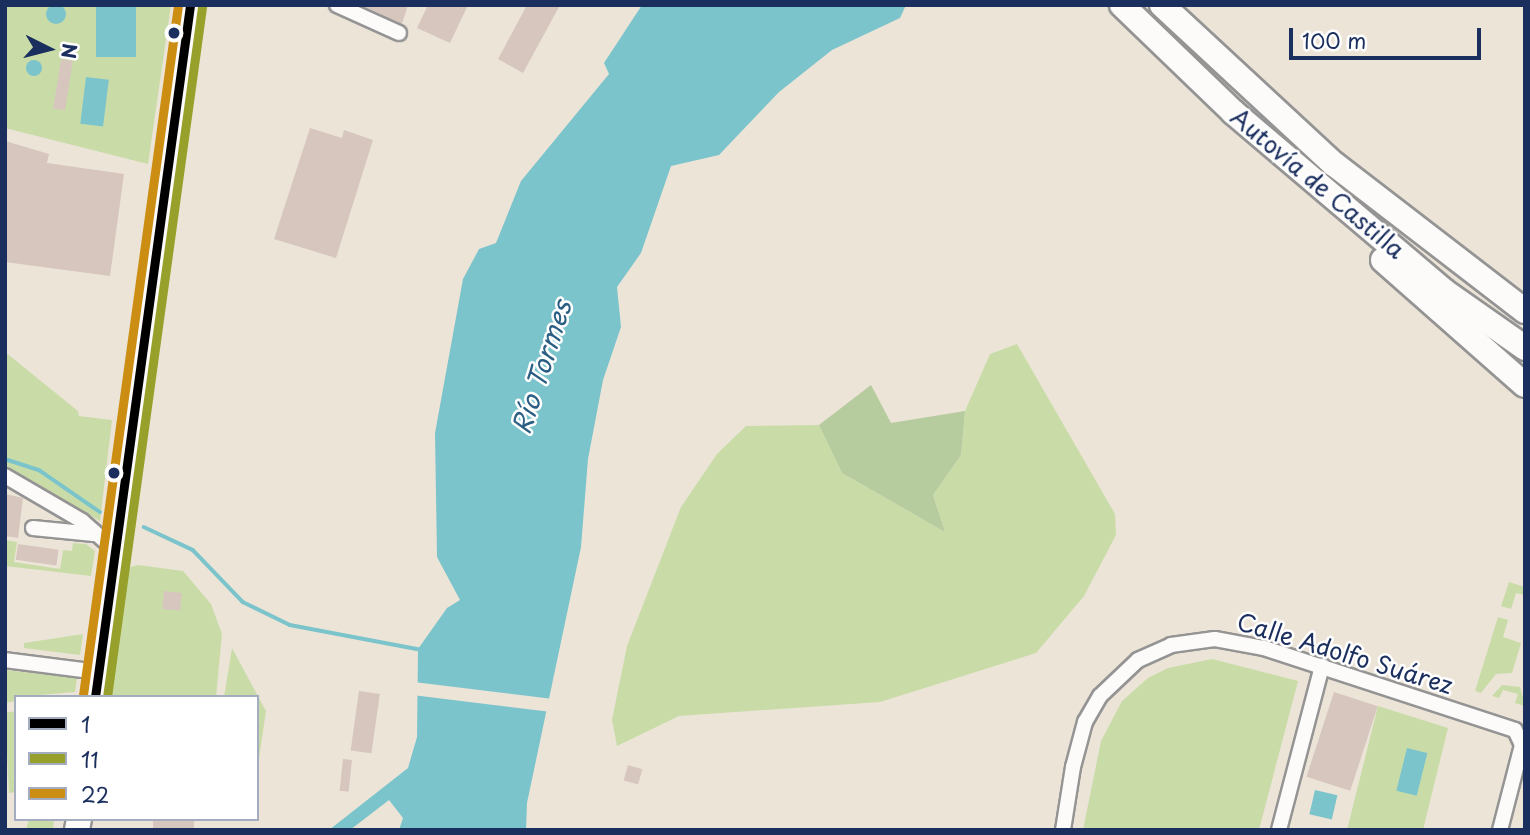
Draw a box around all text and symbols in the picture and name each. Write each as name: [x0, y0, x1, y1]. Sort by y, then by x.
north arrow: [14, 14, 84, 84]
scale bar: [1292, 14, 1484, 58]
text: 100 m: [1302, 24, 1366, 56]
unlabelled marker: [167, 26, 181, 40]
text: N: [55, 42, 85, 60]
street label: Autovía de Castilla: [1224, 101, 1412, 265]
water label: Río Tormes: [504, 295, 578, 439]
unlabelled marker: [107, 466, 121, 480]
street label: Calle Adolfo Suárez: [1233, 606, 1457, 700]
legend: [14, 695, 259, 821]
text: 1: [81, 708, 90, 740]
text: 11: [81, 743, 99, 775]
text: 22: [81, 778, 109, 810]

